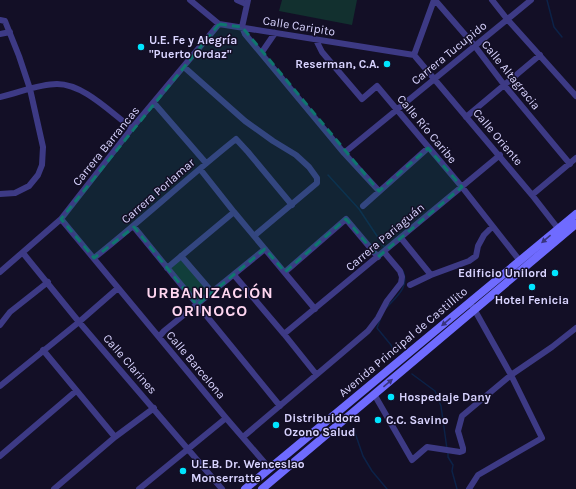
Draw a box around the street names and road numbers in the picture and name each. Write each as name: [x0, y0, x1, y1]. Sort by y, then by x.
street label: Calle Caripito: [262, 13, 336, 39]
street label: Carrera Tucupido: [409, 18, 489, 88]
street label: Calle Altagracia: [479, 37, 543, 113]
street label: Calle Río Caribe: [394, 92, 460, 166]
street label: Carrera Barrancas: [70, 103, 142, 189]
street label: Calle Oriente: [470, 106, 526, 168]
street label: Carrera Porlamar: [119, 155, 198, 227]
street label: Carrera Pariaguán: [343, 200, 427, 274]
street label: Avenida Principal de Castillito: [336, 284, 470, 400]
street label: Calle Barcelona: [164, 328, 228, 402]
street label: Calle Clarines: [100, 331, 160, 397]

